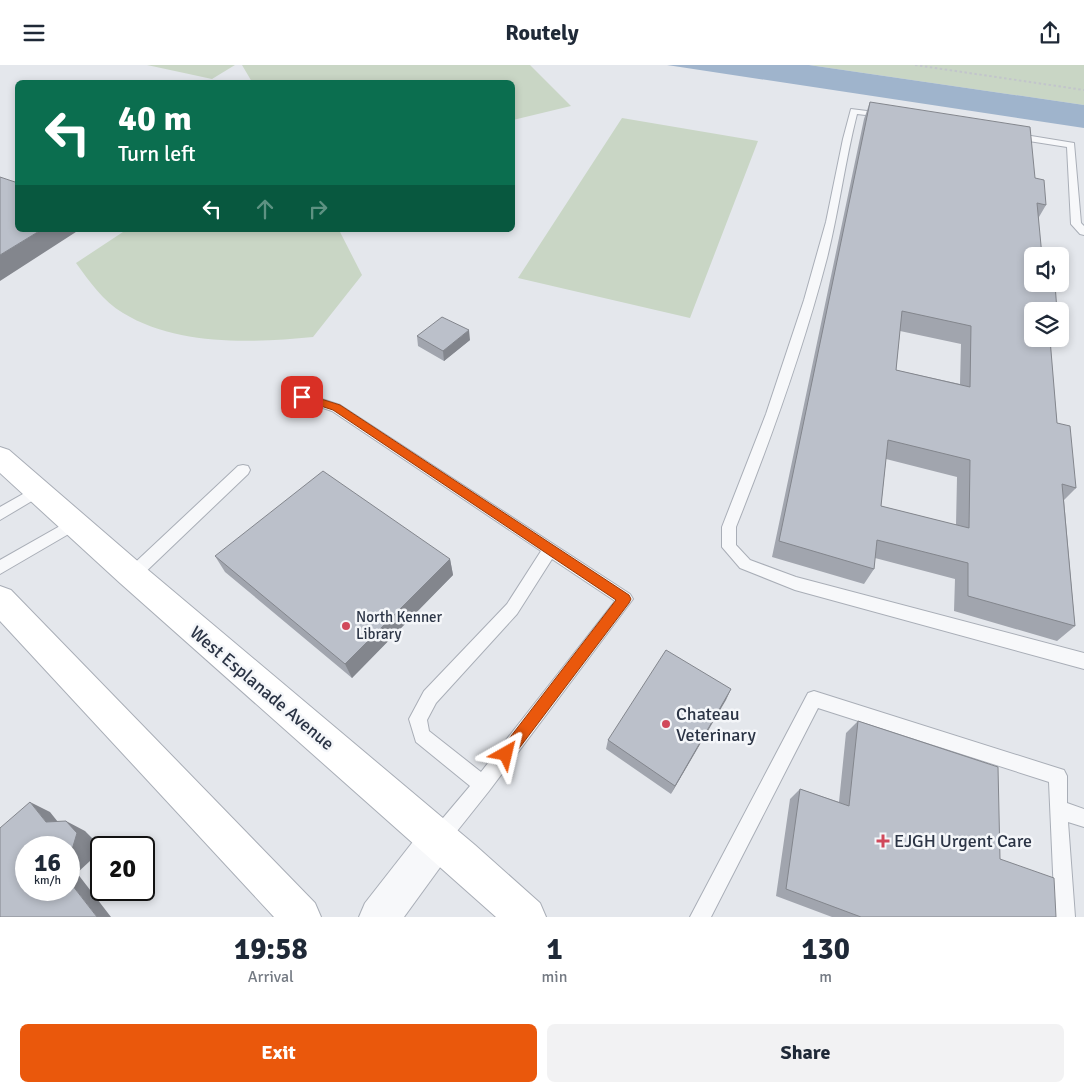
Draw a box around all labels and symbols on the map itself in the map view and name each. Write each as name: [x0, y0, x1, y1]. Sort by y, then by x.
pin: [281, 376, 323, 418]
place label: North Kenner Library: [356, 608, 443, 643]
marker: North Kenner Library: [340, 620, 352, 632]
street label: West Esplanade Avenue: [185, 621, 339, 755]
place label: Chateau Veterinary: [676, 703, 756, 746]
marker: Chateau Veterinary: [660, 718, 672, 730]
position arrow: [479, 727, 531, 779]
place label: EJGH Urgent Care: [894, 830, 1032, 852]
marker: EJGH Urgent Care: [876, 834, 890, 848]
speed limit sign: 20: [90, 836, 155, 901]

